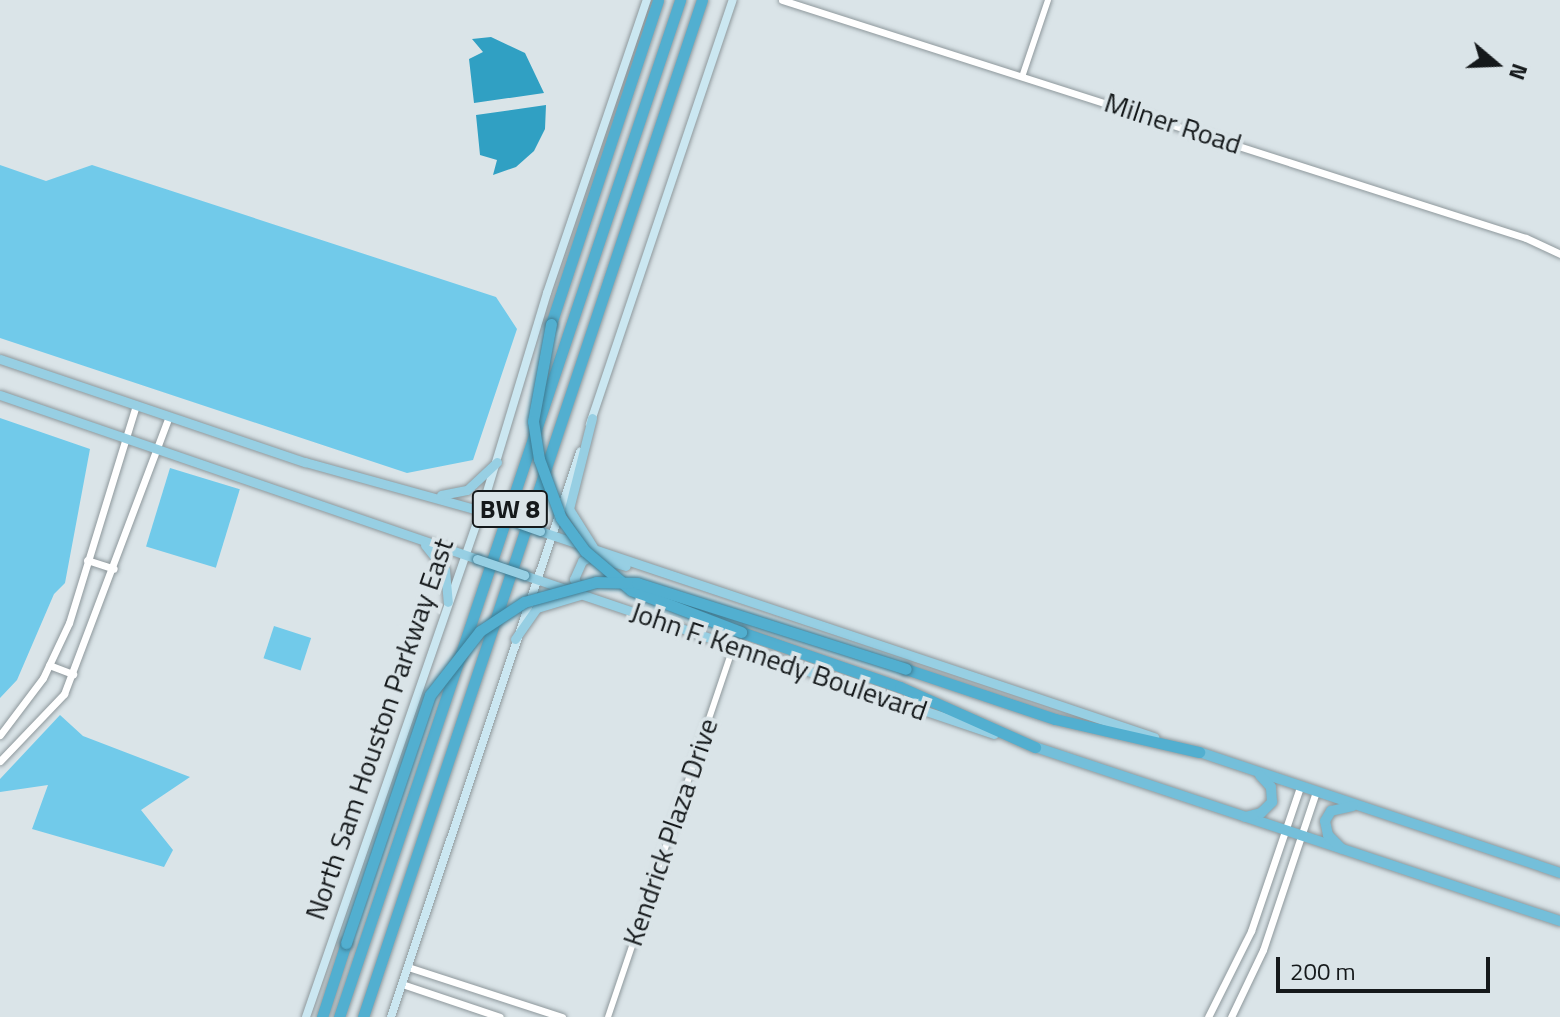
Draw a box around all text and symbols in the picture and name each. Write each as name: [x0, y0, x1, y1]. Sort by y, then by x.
north arrow: [1456, 24, 1536, 104]
text: N: [1500, 59, 1537, 85]
street label: Milner Road: [1100, 85, 1246, 161]
road number: BW 8: [470, 487, 550, 531]
street label: North Sam Houston Parkway East: [298, 534, 460, 924]
street label: John F. Kennedy Boulevard: [627, 594, 931, 728]
street label: Kendrick Plaza Drive: [615, 714, 725, 950]
scale bar: [1280, 941, 1494, 991]
text: 200 m: [1290, 953, 1356, 989]

